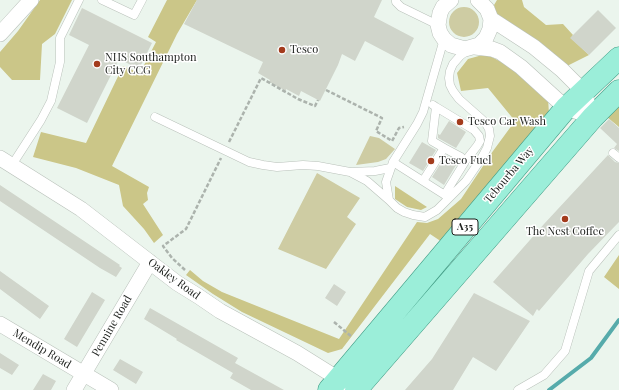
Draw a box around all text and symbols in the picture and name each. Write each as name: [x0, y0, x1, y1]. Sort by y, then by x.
place label: Tesco: [290, 43, 318, 57]
marker: Tesco: [277, 45, 287, 55]
place label: NHS Southampton City CCG: [105, 51, 197, 77]
marker: NHS Southampton City CCG: [92, 59, 102, 69]
place label: Tesco Car Wash: [468, 115, 546, 129]
marker: Tesco Car Wash: [455, 117, 465, 127]
street label: Tebourba Way: [481, 144, 537, 206]
place label: Tesco Fuel: [439, 154, 491, 168]
marker: Tesco Fuel: [426, 156, 436, 166]
marker: The Nest Coffee: [560, 214, 570, 224]
road number: A35: [452, 219, 478, 235]
place label: The Nest Coffee: [526, 225, 604, 239]
street label: Oakley Road: [145, 256, 203, 302]
street label: Pennine Road: [89, 293, 135, 359]
street label: Mendip Road: [11, 327, 73, 371]

